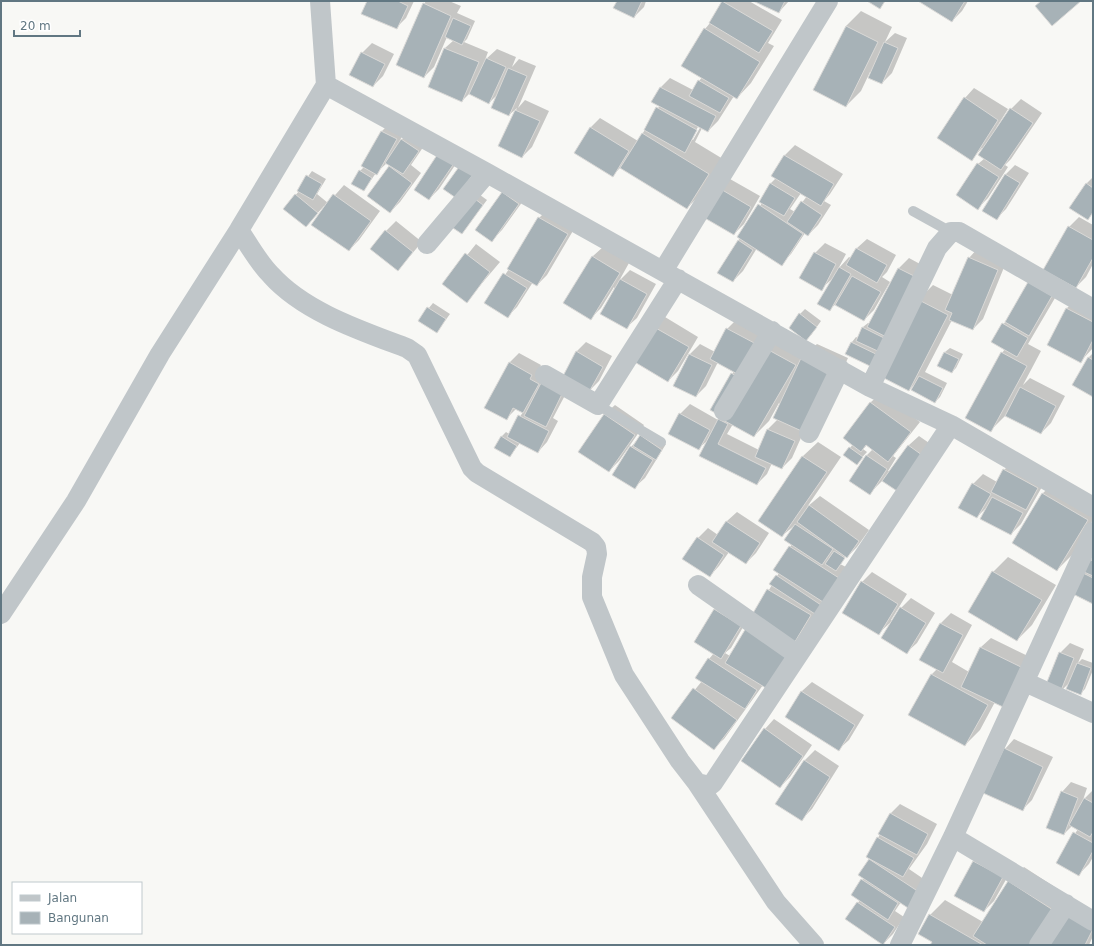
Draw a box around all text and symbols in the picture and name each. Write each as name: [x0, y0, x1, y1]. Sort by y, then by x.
scale bar: [14, 12, 80, 38]
text: 20 m: [20, 19, 51, 33]
legend: [12, 882, 142, 934]
text: Jalan: [47, 891, 77, 905]
text: Bangunan: [48, 911, 109, 925]

